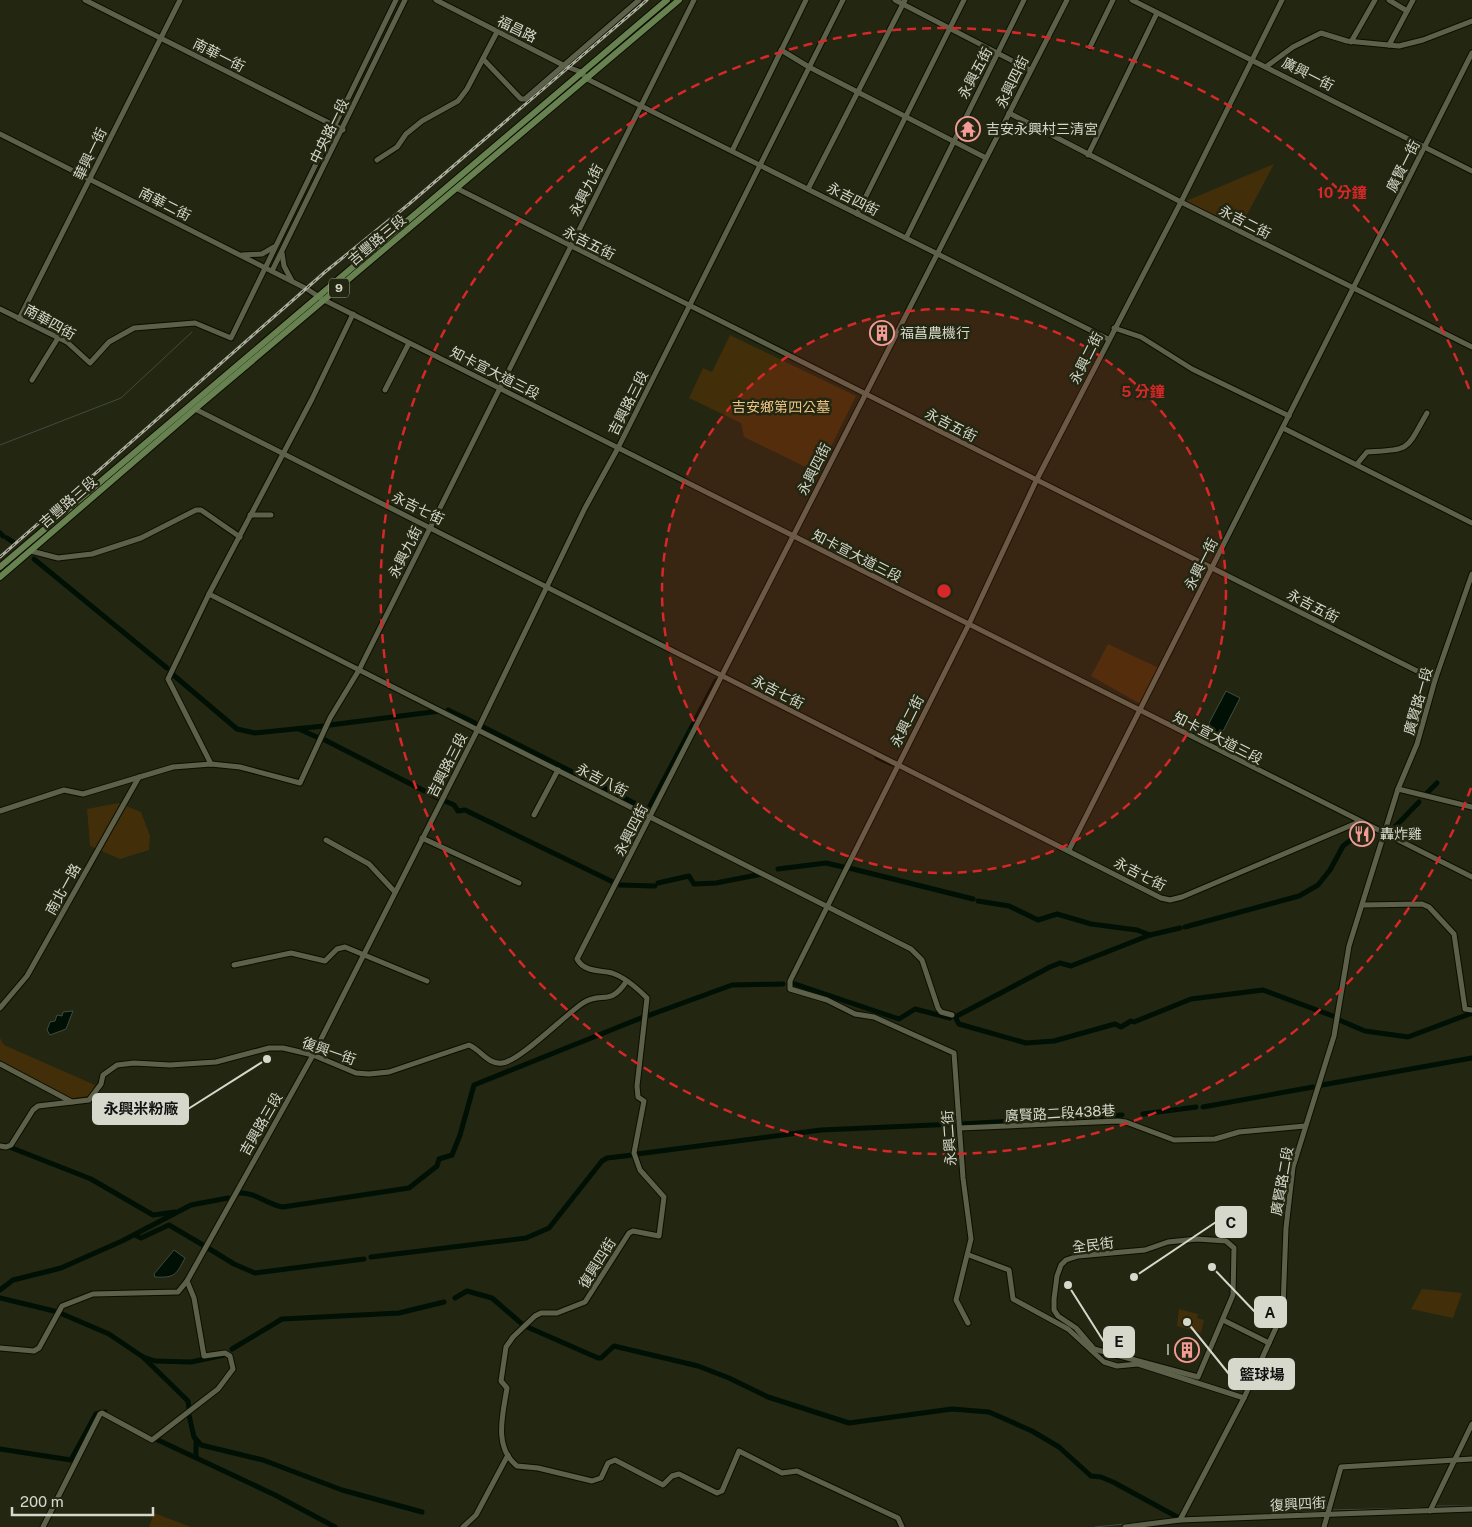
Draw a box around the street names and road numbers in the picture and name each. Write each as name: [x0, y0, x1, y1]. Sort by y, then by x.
street label: 福昌路: [495, 13, 539, 45]
street label: 南華一街: [190, 35, 248, 75]
street label: 永興五街: [955, 45, 995, 101]
street label: 永興四街: [993, 53, 1031, 111]
street label: 廣興一街: [1279, 54, 1337, 94]
street label: 中央路一段: [306, 96, 352, 166]
street label: 華興一街: [71, 125, 109, 183]
street label: 廣賢一街: [1383, 137, 1423, 195]
street label: 永興九街: [566, 161, 606, 219]
street label: 永吉四街: [824, 179, 882, 219]
street label: 南華二街: [136, 184, 194, 224]
street label: 永吉二街: [1216, 202, 1274, 242]
street label: 吉豐路三段: [345, 211, 409, 269]
street label: 永吉五街: [560, 223, 618, 263]
road number: 9: [329, 278, 349, 298]
street label: 南華四街: [22, 301, 78, 343]
street label: 永興二街: [1066, 329, 1106, 387]
street label: 知卡宣大道三段: [448, 344, 542, 402]
street label: 吉興路三段: [605, 368, 651, 438]
street label: 永吉五街: [922, 405, 980, 445]
street label: 永興四街: [794, 440, 834, 498]
street label: 吉豐路三段: [36, 473, 100, 531]
street label: 永吉七街: [389, 489, 447, 527]
street label: 永興九街: [385, 523, 425, 581]
street label: 知卡宣大道三段: [810, 527, 904, 585]
street label: 永興一街: [1181, 535, 1221, 593]
street label: 永吉五街: [1284, 586, 1342, 626]
street label: 廣賢路一段: [1401, 665, 1435, 737]
street label: 永吉七街: [749, 672, 807, 712]
street label: 永興二街: [887, 692, 927, 750]
street label: 知卡宣大道三段: [1171, 709, 1265, 767]
street label: 吉興路三段: [424, 730, 470, 800]
street label: 永吉八街: [573, 760, 631, 800]
street label: 永興四街: [611, 801, 651, 859]
street label: 永吉七街: [1111, 854, 1169, 894]
street label: 南北一路: [42, 861, 84, 917]
street label: 復興一街: [300, 1034, 358, 1068]
street label: 吉興路三段: [237, 1090, 285, 1158]
street label: 廣賢路二段438巷: [1004, 1102, 1116, 1124]
street label: 永興二街: [939, 1110, 959, 1166]
street label: 廣賢路二段: [1268, 1145, 1296, 1217]
street label: 復興四街: [575, 1235, 619, 1291]
street label: 全民街: [1071, 1235, 1115, 1255]
street label: 復興四街: [1270, 1495, 1326, 1513]

